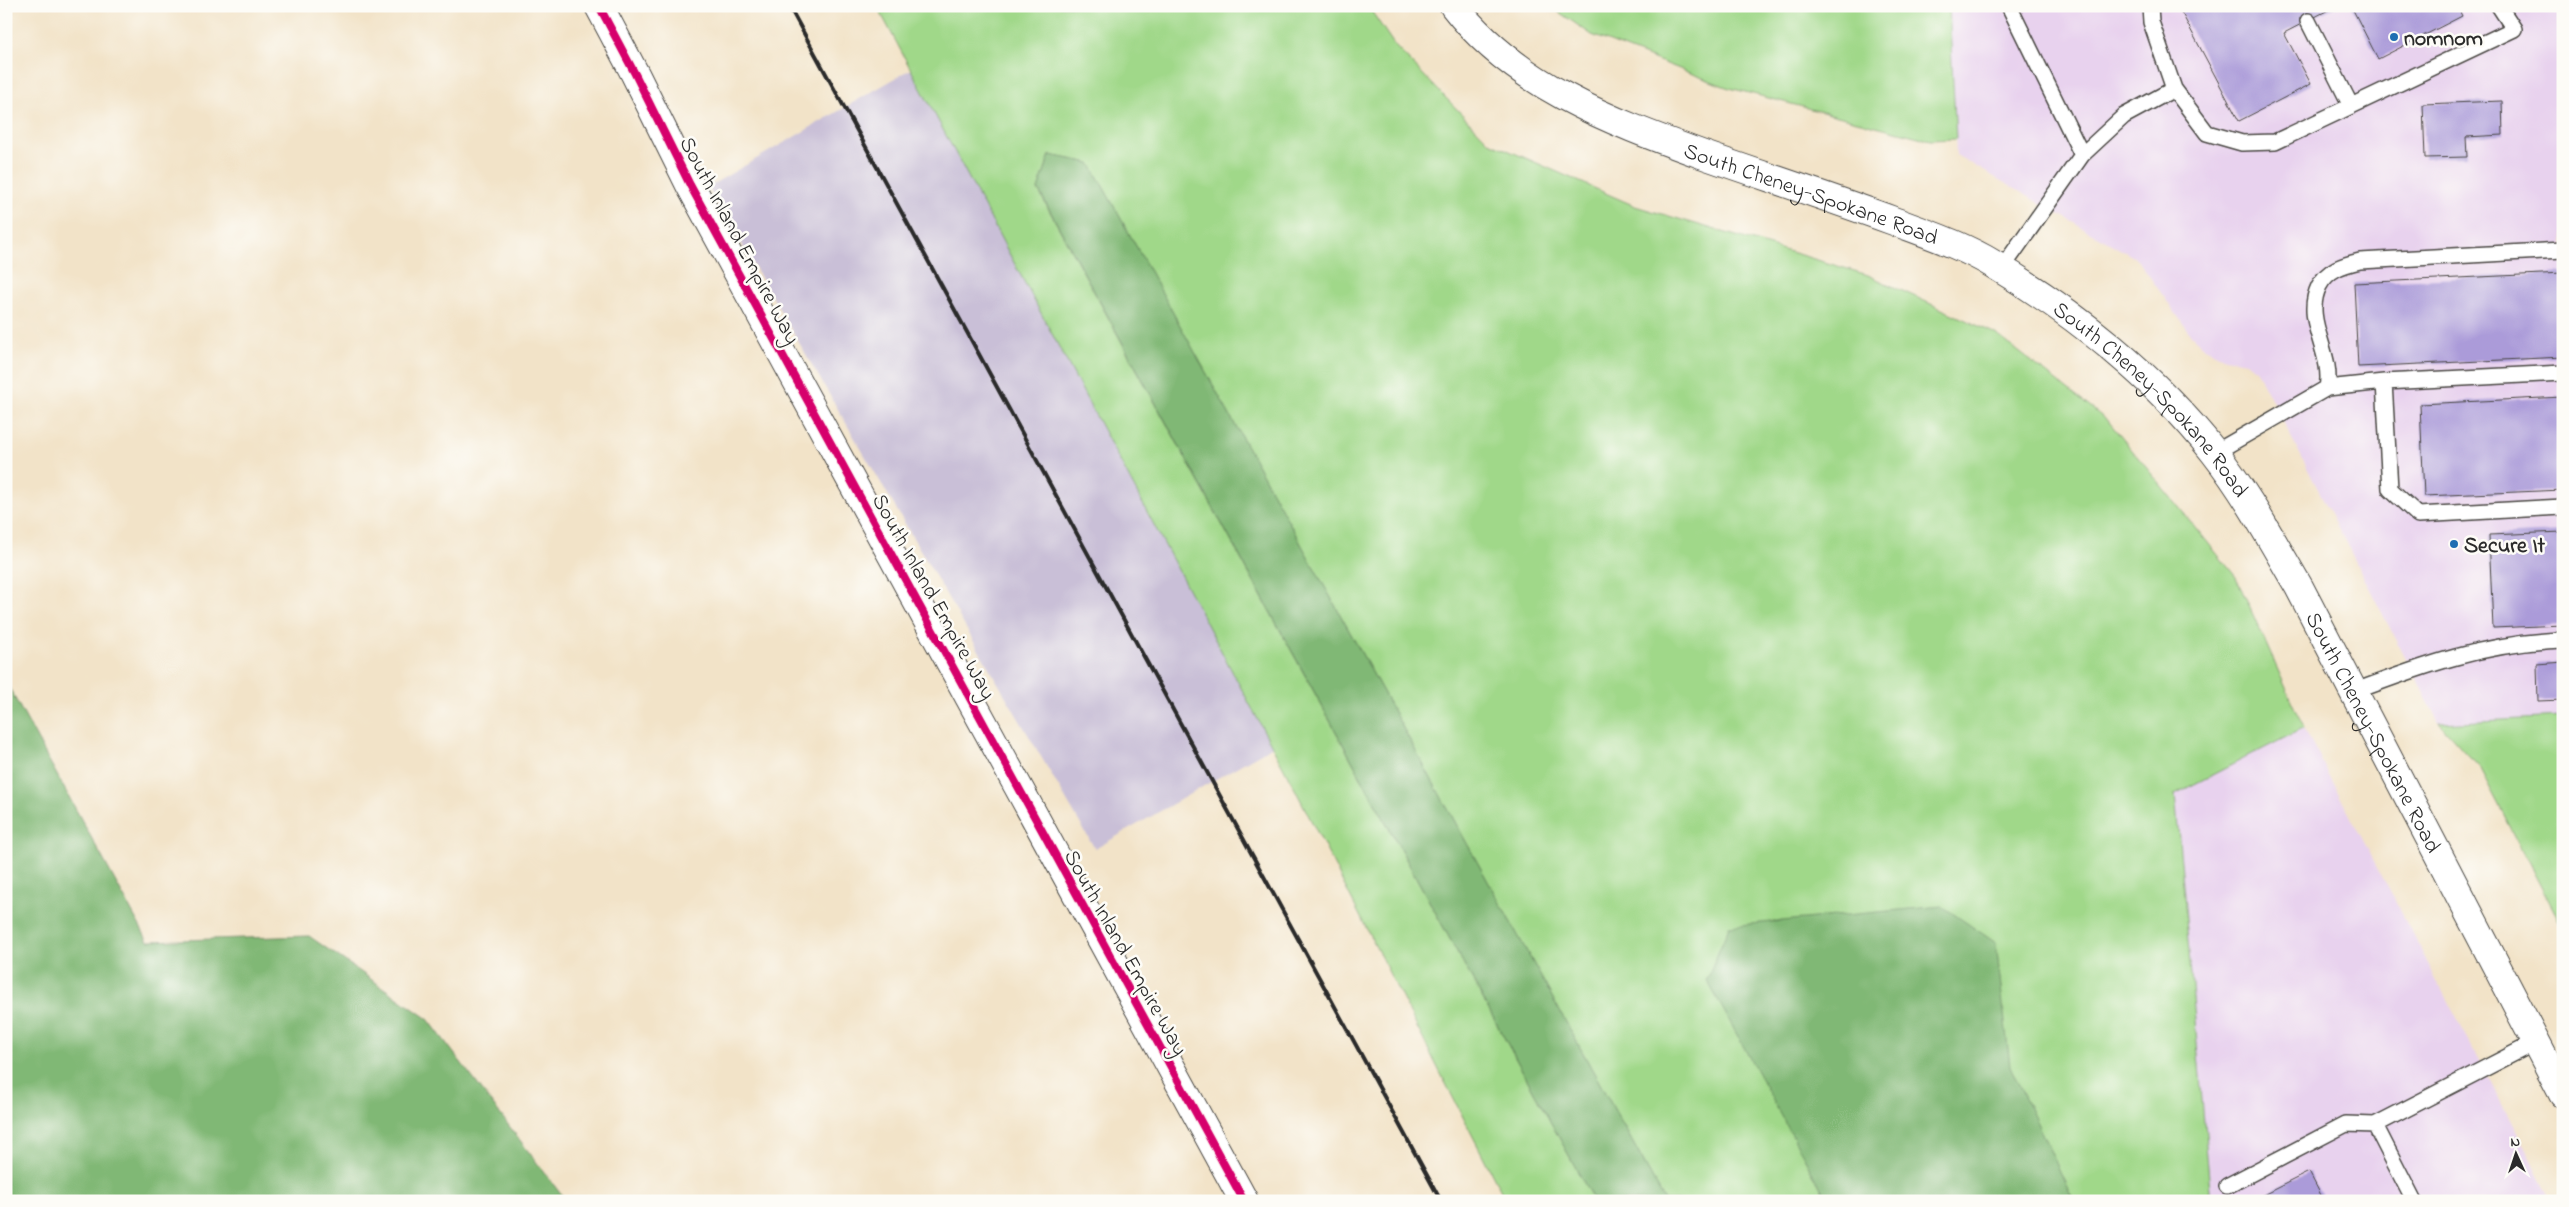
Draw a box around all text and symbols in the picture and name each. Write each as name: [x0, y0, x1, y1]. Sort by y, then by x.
place label: nomnom: [2404, 24, 2483, 56]
marker: nomnom: [2388, 31, 2400, 43]
street label: South Inland Empire Way: [669, 132, 807, 352]
street label: South Cheney-Spokane Road: [1679, 136, 1942, 255]
street label: South Cheney-Spokane Road: [2045, 295, 2255, 505]
street label: South Inland Empire Way: [861, 489, 1002, 707]
place label: Secure It: [2464, 531, 2546, 563]
marker: Secure It: [2448, 538, 2460, 550]
street label: South Cheney-Spokane Road: [2296, 607, 2448, 859]
street label: South Inland Empire Way: [1053, 845, 1194, 1063]
north arrow: [2492, 1130, 2542, 1180]
text: N: [2510, 1132, 2521, 1153]

